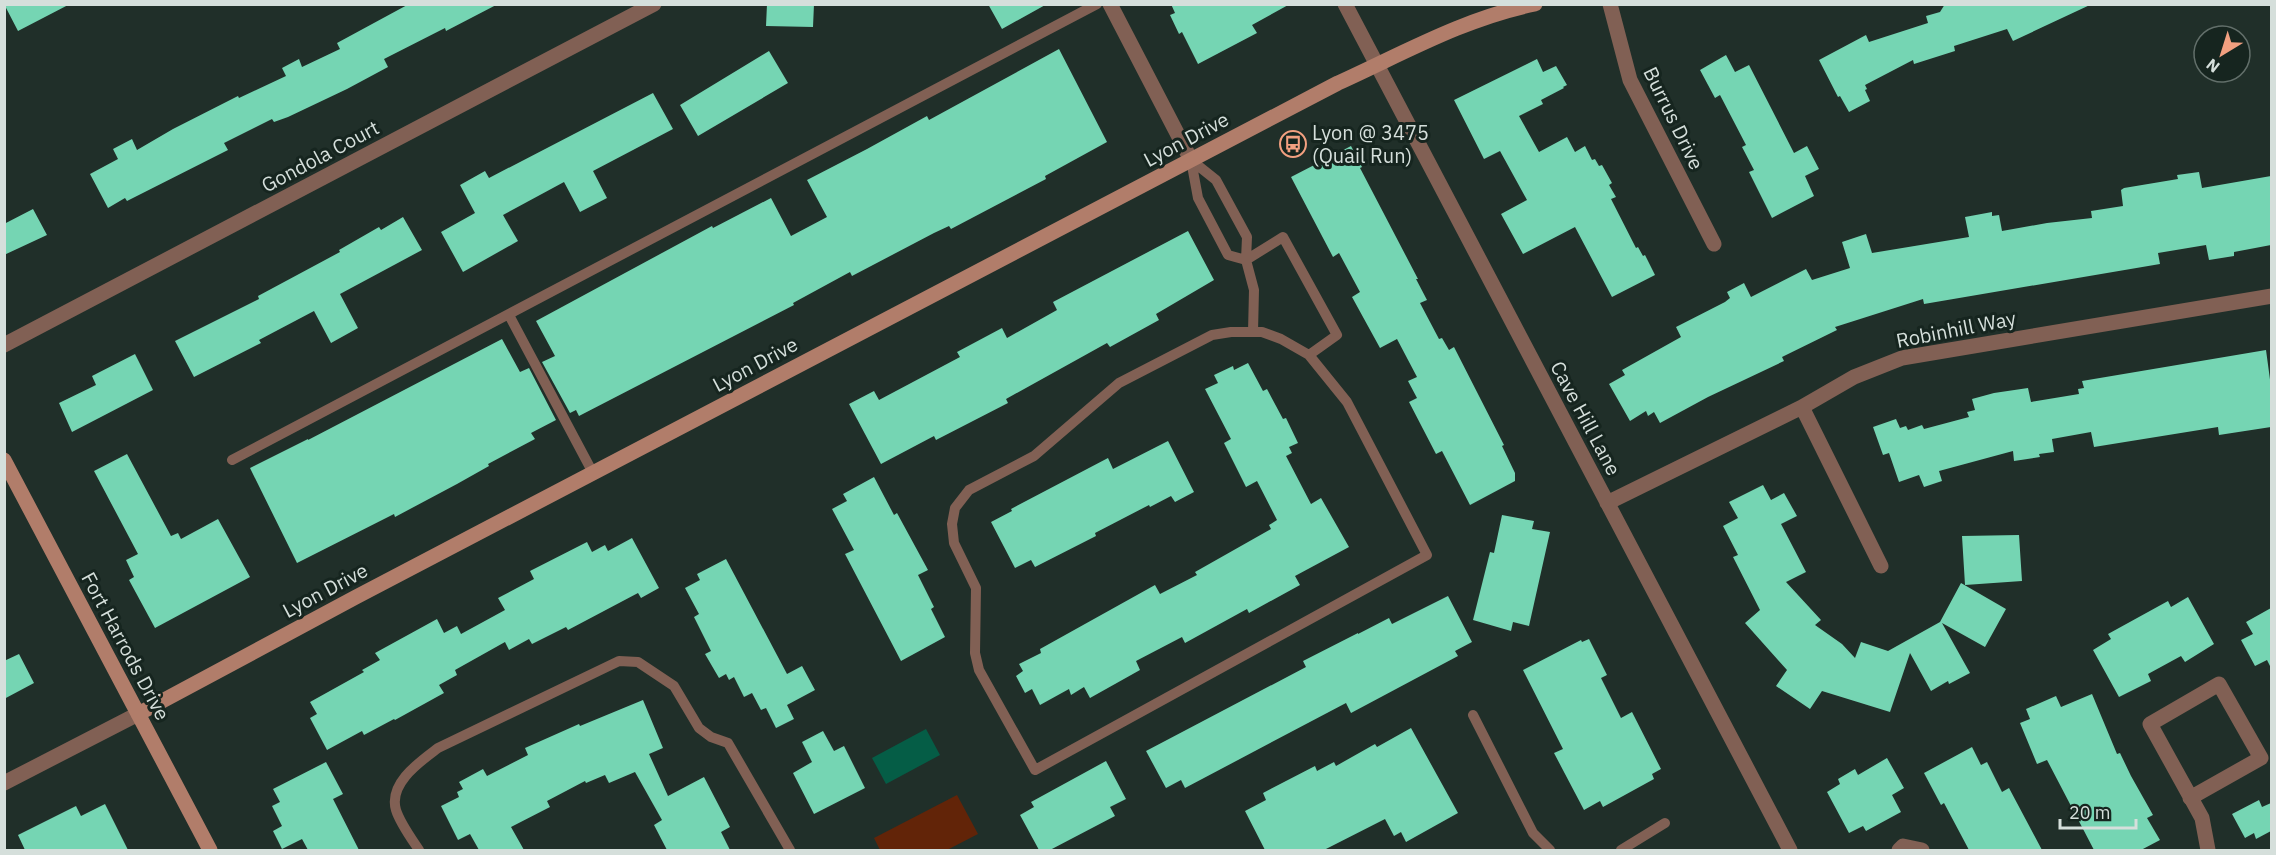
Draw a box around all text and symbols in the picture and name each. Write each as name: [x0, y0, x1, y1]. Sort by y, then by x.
north arrow: [2192, 24, 2252, 84]
text: N: [2202, 54, 2223, 77]
street label: Burrus Drive: [1637, 62, 1711, 174]
street label: Lyon Drive: [1139, 105, 1233, 173]
street label: Gondola Court: [256, 114, 384, 198]
place label: Lyon @ 3475 (Quail Run): [1312, 119, 1429, 169]
bus stop icon: Lyon @ 3475 (Quail Run): [1278, 129, 1308, 159]
street label: Robinhill Way: [1894, 304, 2018, 354]
street label: Lyon Drive: [708, 330, 802, 398]
street label: Cave Hill Lane: [1545, 356, 1628, 480]
street label: Lyon Drive: [278, 556, 372, 624]
street label: Fort Harrods Drive: [76, 567, 176, 725]
scale bar: [2060, 792, 2136, 830]
text: 20 m: [2069, 801, 2111, 824]

